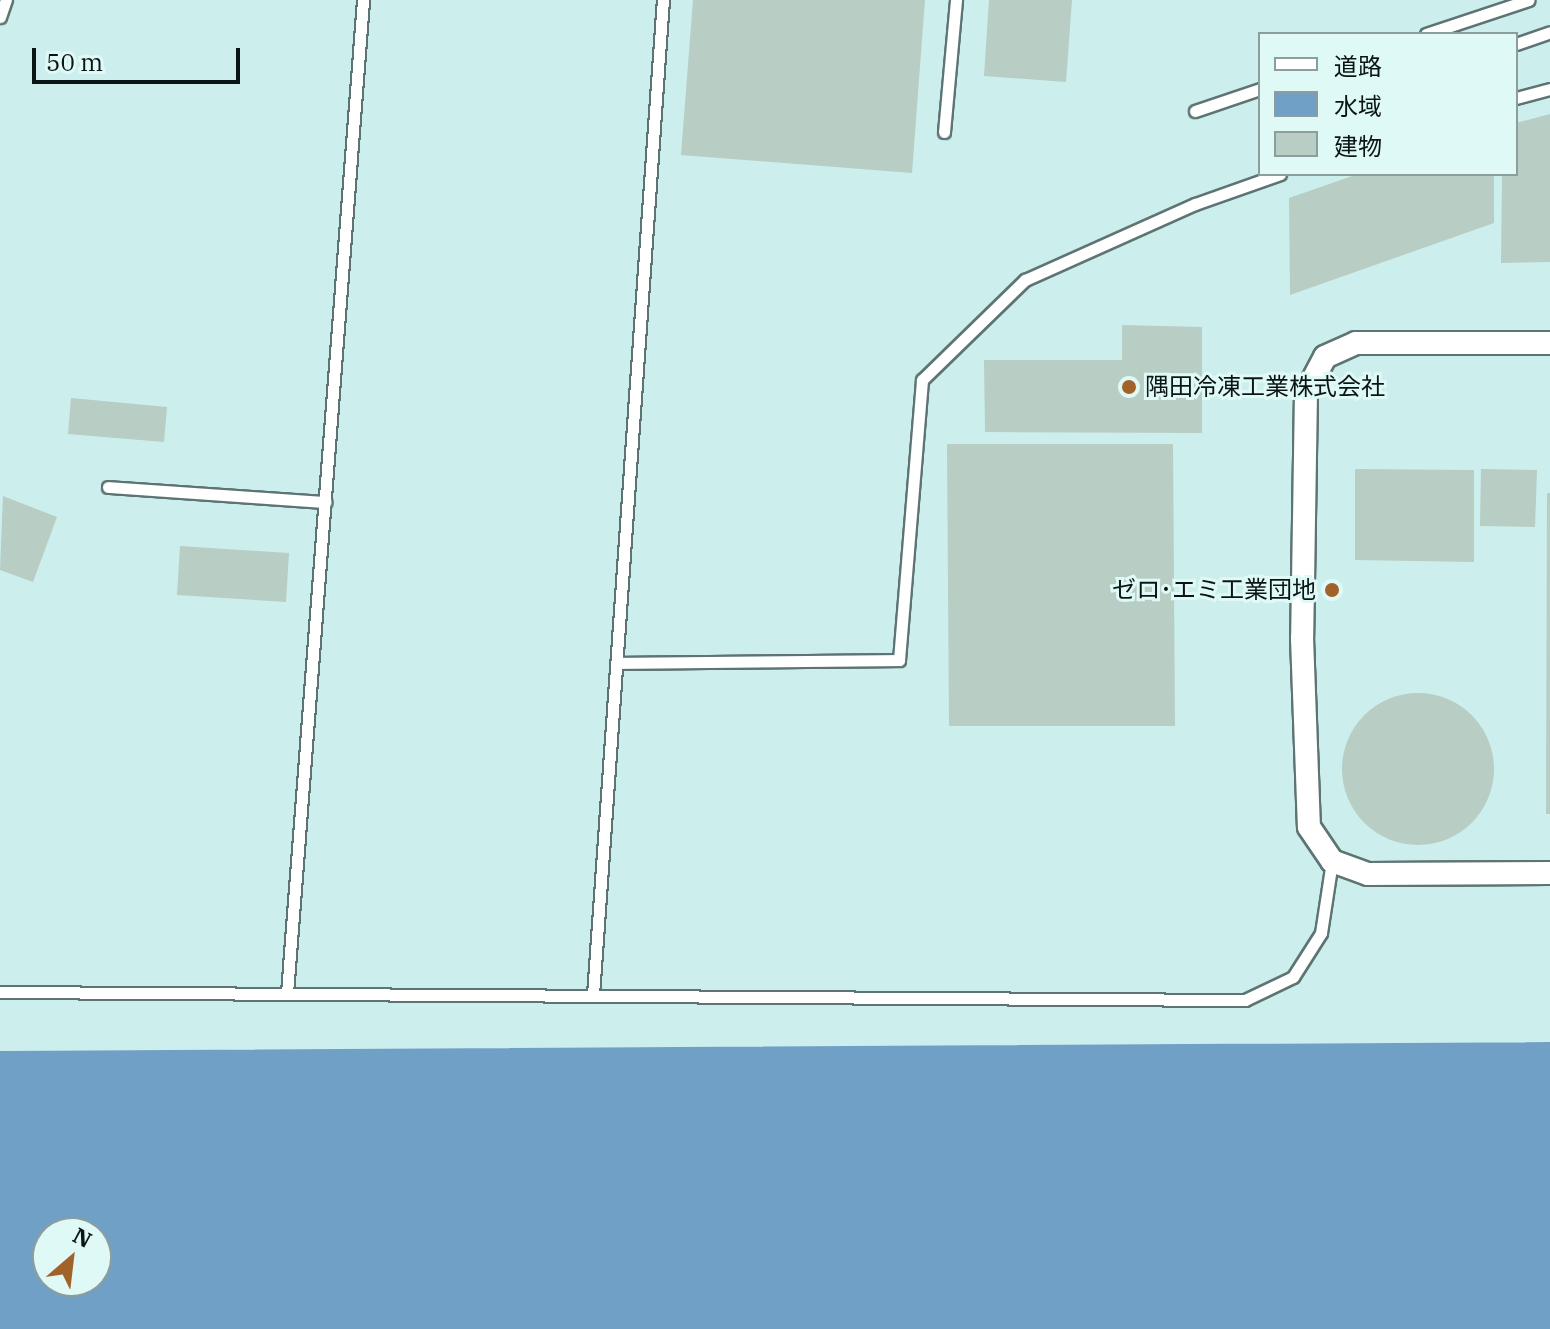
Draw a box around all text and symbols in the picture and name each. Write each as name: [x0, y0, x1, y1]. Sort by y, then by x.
scale bar: [36, 32, 244, 82]
legend: [1258, 32, 1518, 176]
text: 50 m: [46, 46, 103, 78]
text: 道路: [1334, 50, 1382, 82]
text: 水域: [1334, 90, 1382, 122]
text: 建物: [1334, 130, 1382, 162]
place label: 隅田冷凍工業株式会社: [1145, 373, 1385, 401]
marker: 隅田冷凍工業株式会社: [1120, 378, 1138, 396]
place label: ゼロ･エミ工業団地: [1112, 576, 1316, 604]
marker: ゼロ･エミ工業団地: [1323, 581, 1341, 599]
north arrow: [32, 1217, 112, 1297]
text: N: [68, 1220, 97, 1254]

